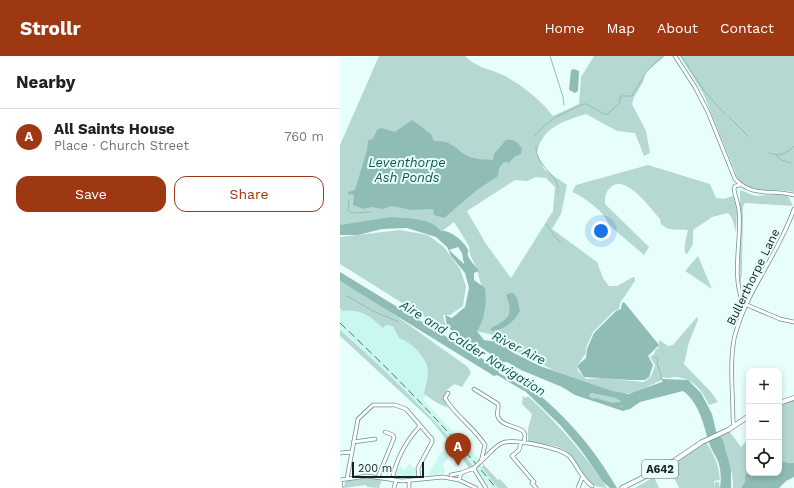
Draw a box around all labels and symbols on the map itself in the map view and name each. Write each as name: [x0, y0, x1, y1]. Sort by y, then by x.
water label: Leventhorpe Ash Ponds: [368, 155, 446, 185]
your location: [591, 221, 611, 241]
street label: Bullerthorpe Lane: [724, 226, 782, 327]
water label: Aire and Calder Navigation: [397, 296, 549, 399]
water label: River Aire: [490, 328, 548, 368]
pin: A: [445, 433, 471, 466]
scale bar: [352, 460, 424, 479]
road number: A642: [642, 460, 678, 478]

